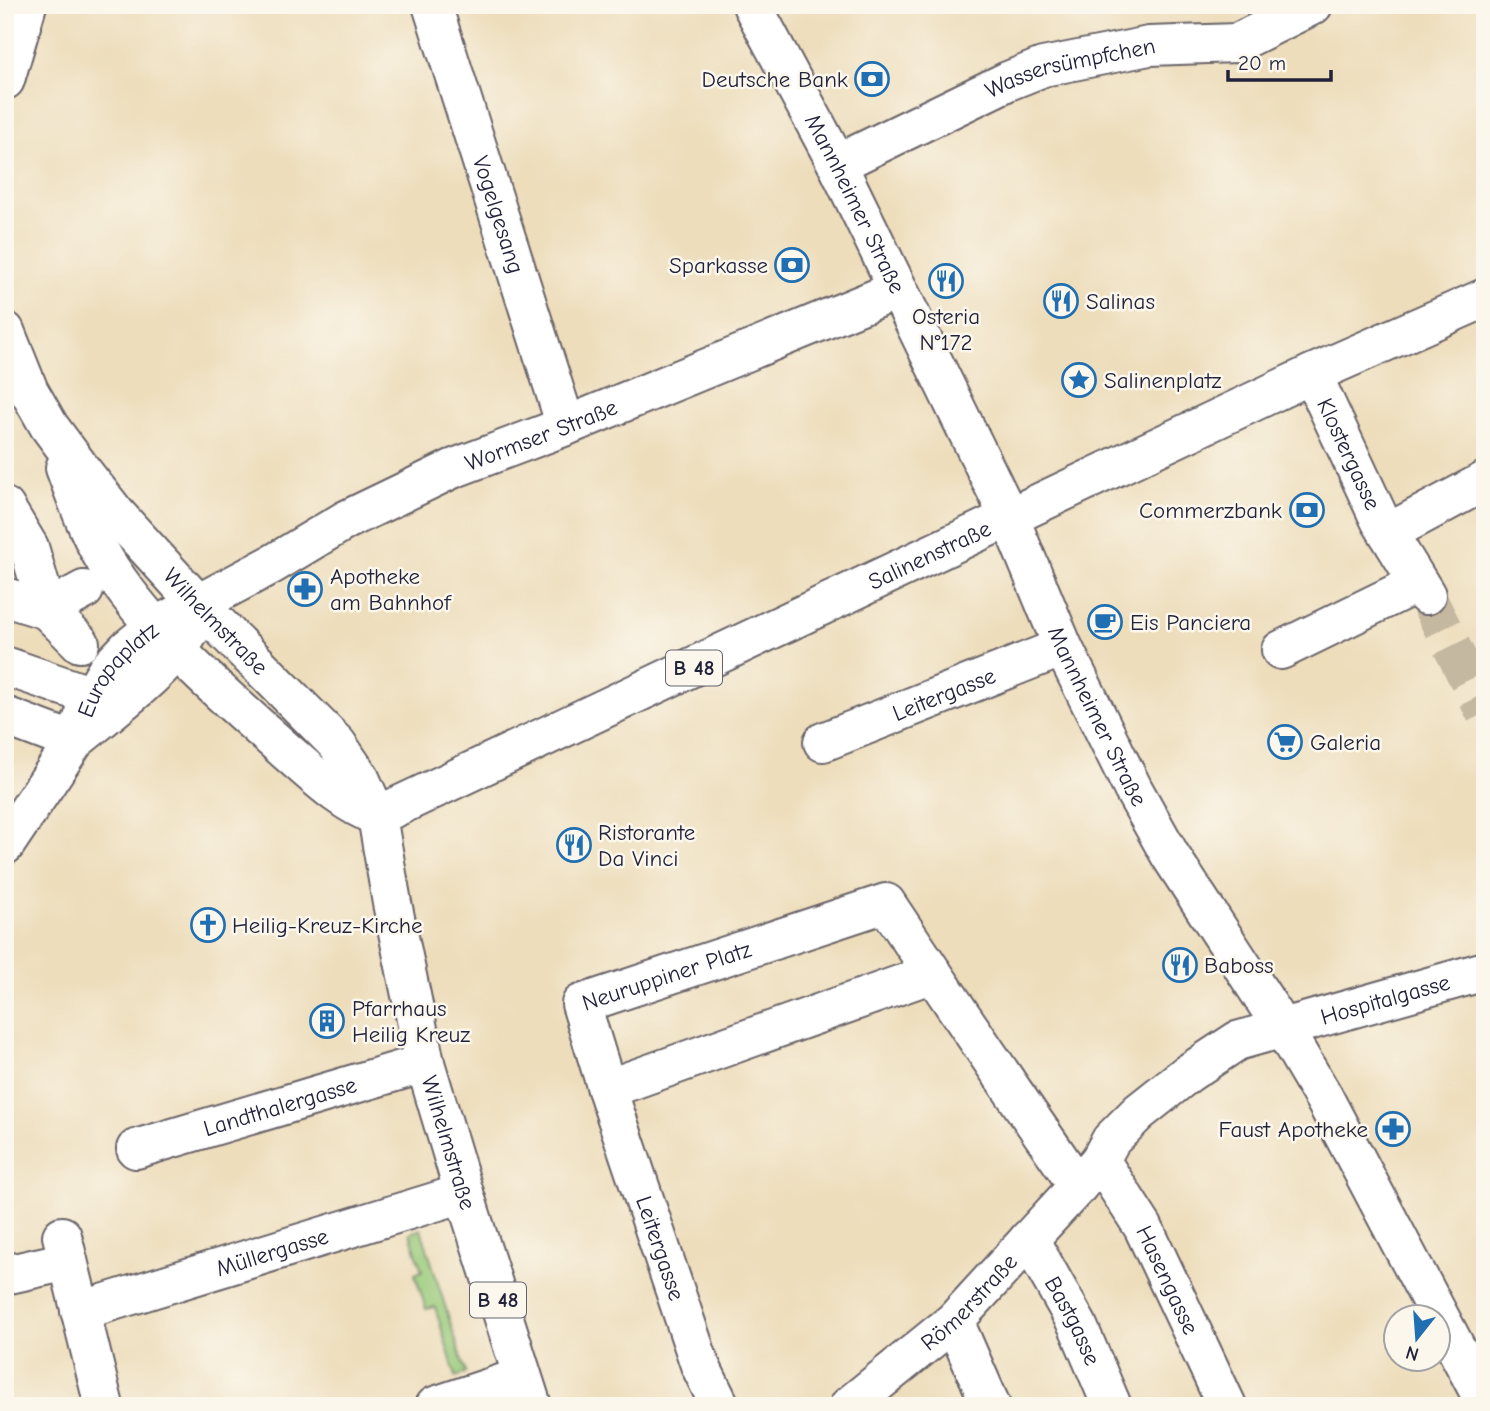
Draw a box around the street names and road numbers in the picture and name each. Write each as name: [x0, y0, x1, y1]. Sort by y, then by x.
street label: Wassersümpfchen: [981, 32, 1158, 104]
street label: Mannheimer Straße: [799, 109, 911, 298]
street label: Vogelgesang: [467, 152, 530, 277]
street label: Wormser Straße: [461, 393, 621, 476]
street label: Klostergasse: [1312, 394, 1387, 514]
street label: Salinenstraße: [864, 514, 995, 595]
street label: Wilhelmstraße: [158, 562, 274, 680]
street label: Europaplatz: [72, 616, 163, 721]
street label: Mannheimer Straße: [1042, 622, 1153, 811]
road number: B 48: [666, 650, 722, 686]
street label: Leitergasse: [888, 662, 999, 727]
street label: Neuruppiner Platz: [579, 935, 755, 1016]
street label: Hospitalgasse: [1317, 968, 1453, 1030]
street label: Landthalergasse: [200, 1071, 360, 1142]
street label: Wilhelmstraße: [416, 1072, 482, 1213]
street label: Leitergasse: [631, 1192, 691, 1304]
street label: Hasengasse: [1131, 1221, 1205, 1339]
street label: Müllergasse: [213, 1222, 331, 1282]
street label: Römerstraße: [915, 1248, 1023, 1356]
street label: Bastgasse: [1039, 1271, 1107, 1369]
road number: B 48: [470, 1282, 526, 1318]

